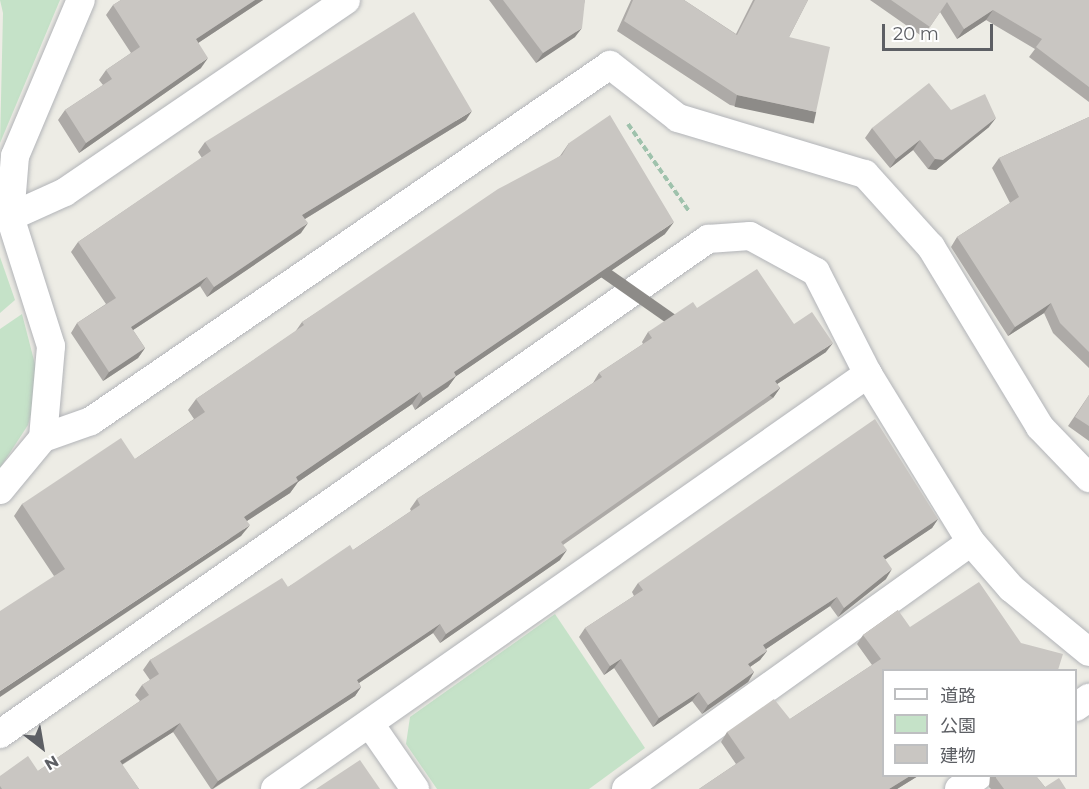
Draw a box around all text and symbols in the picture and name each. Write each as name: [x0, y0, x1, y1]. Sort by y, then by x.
scale bar: [885, 12, 996, 50]
text: 20 m: [893, 23, 939, 45]
legend: [882, 669, 1077, 777]
text: 道路: [940, 685, 976, 707]
text: 公園: [940, 715, 976, 737]
north arrow: [12, 717, 72, 777]
text: 建物: [940, 745, 976, 767]
text: N: [41, 751, 62, 774]

